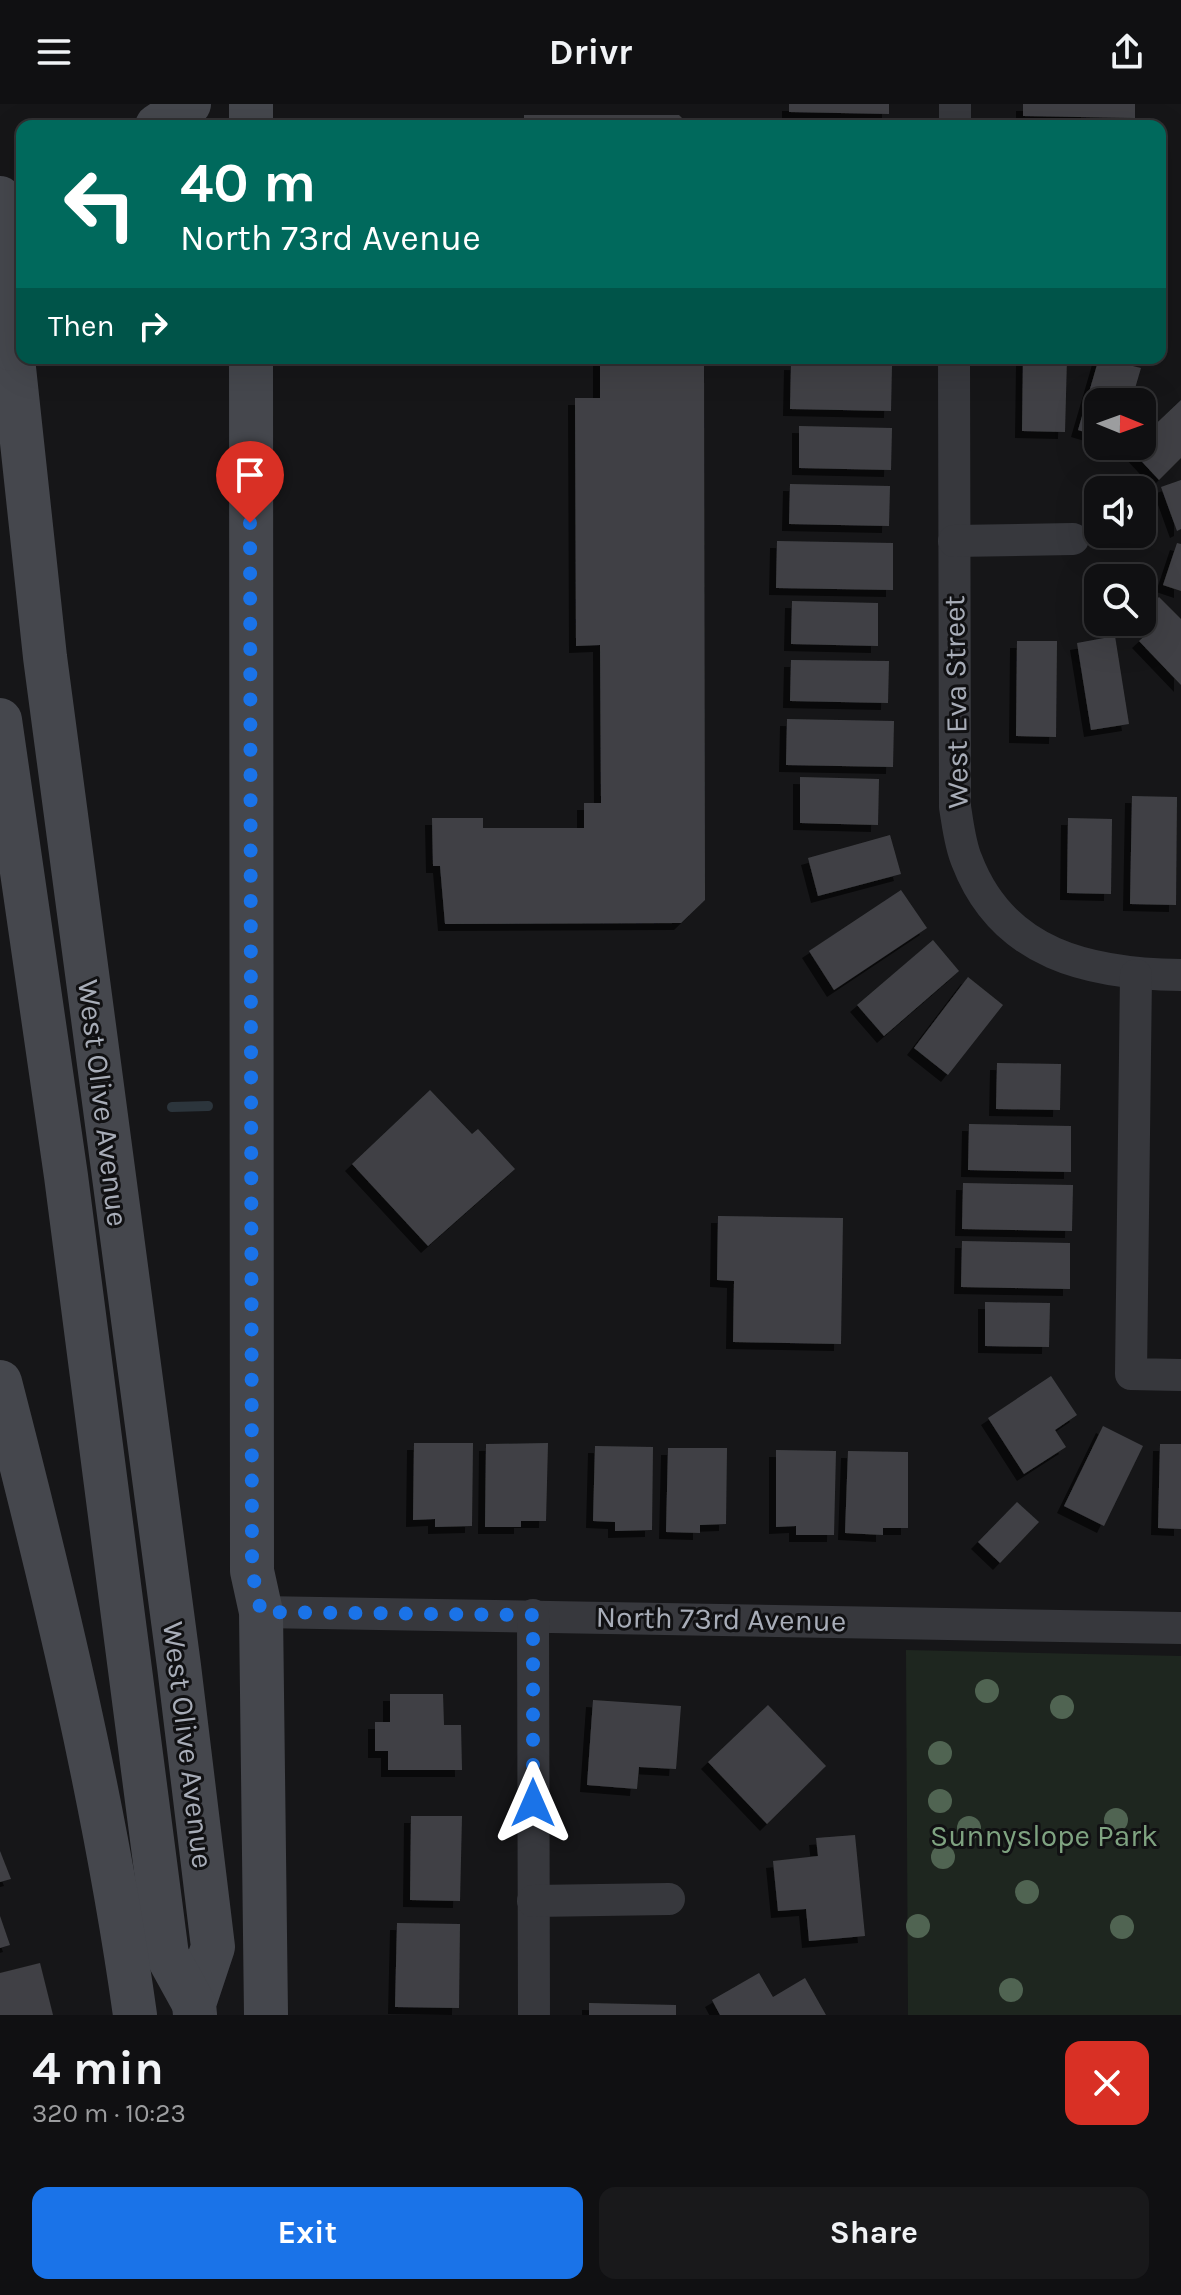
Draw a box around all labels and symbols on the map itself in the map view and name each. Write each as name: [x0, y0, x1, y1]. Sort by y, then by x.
north arrow: [1084, 388, 1156, 460]
pin: [216, 441, 284, 523]
street label: West Eva Street: [936, 595, 976, 809]
street label: West Olive Avenue: [70, 977, 136, 1229]
street label: North 73rd Avenue: [595, 1599, 847, 1639]
street label: West Olive Avenue: [155, 1619, 221, 1871]
position arrow: [491, 1761, 575, 1845]
park label: Sunnyslope Park: [930, 1818, 1158, 1854]

